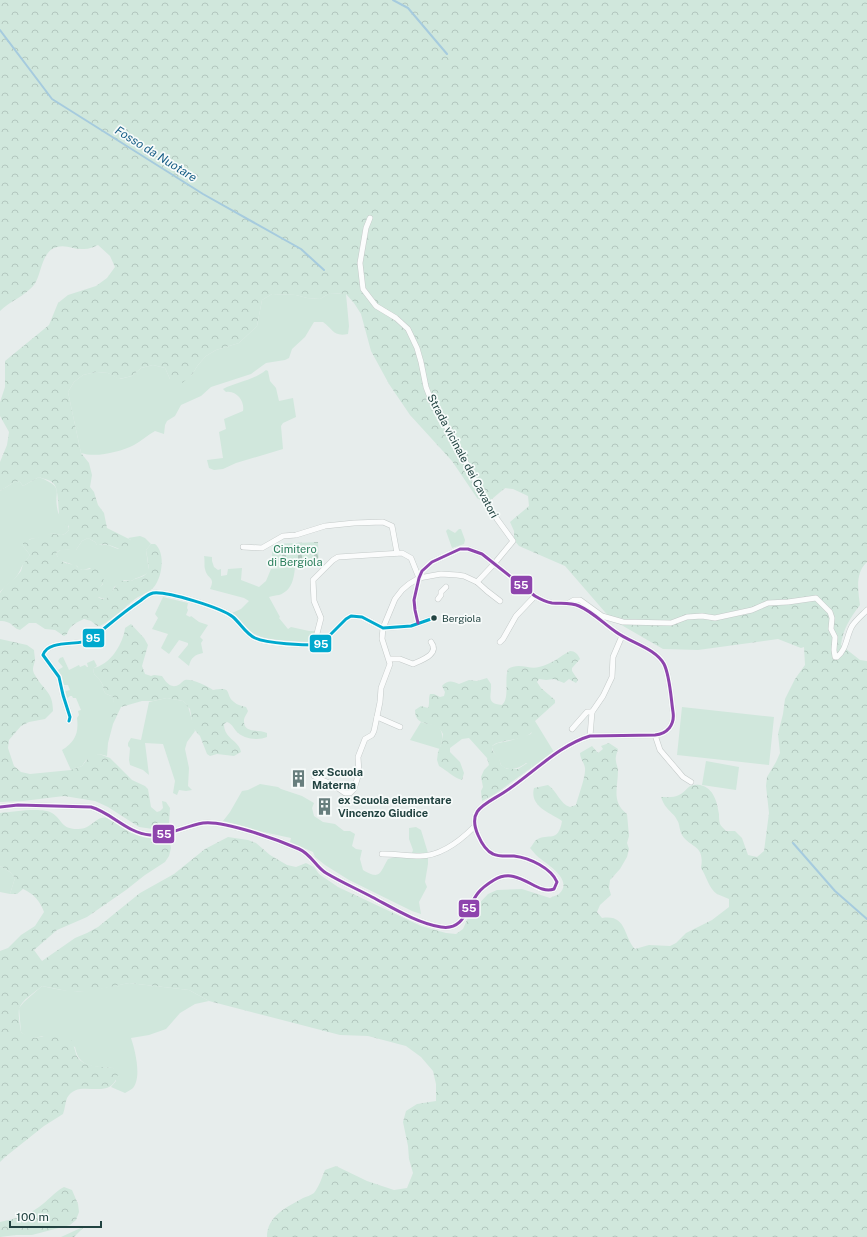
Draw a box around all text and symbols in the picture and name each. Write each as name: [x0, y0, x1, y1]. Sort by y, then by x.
water label: Fosso da Nuotare: [113, 123, 200, 185]
street label: Strada vicinale dei Cavatori: [425, 392, 501, 520]
park label: Cimitero di Bergiola: [268, 543, 322, 568]
line badge: 55: [510, 575, 533, 595]
text: 55: [514, 579, 528, 591]
place label: Bergiola: [442, 612, 481, 624]
marker: Bergiola: [429, 613, 439, 623]
line badge: 95: [82, 628, 105, 648]
text: 95: [86, 632, 100, 644]
line badge: 95: [309, 634, 332, 653]
text: 95: [314, 638, 328, 650]
place label: ex Scuola Materna: [312, 766, 363, 791]
building icon: ex Scuola Materna: [289, 768, 309, 788]
place label: ex Scuola elementare Vincenzo Giudice: [338, 794, 452, 819]
building icon: ex Scuola elementare Vincenzo Giudice: [315, 796, 335, 816]
line badge: 55: [152, 824, 175, 844]
text: 55: [157, 828, 171, 840]
line badge: 55: [458, 899, 480, 918]
text: 55: [462, 902, 476, 914]
scale bar: [10, 1203, 101, 1229]
text: 100 m: [16, 1210, 49, 1224]

